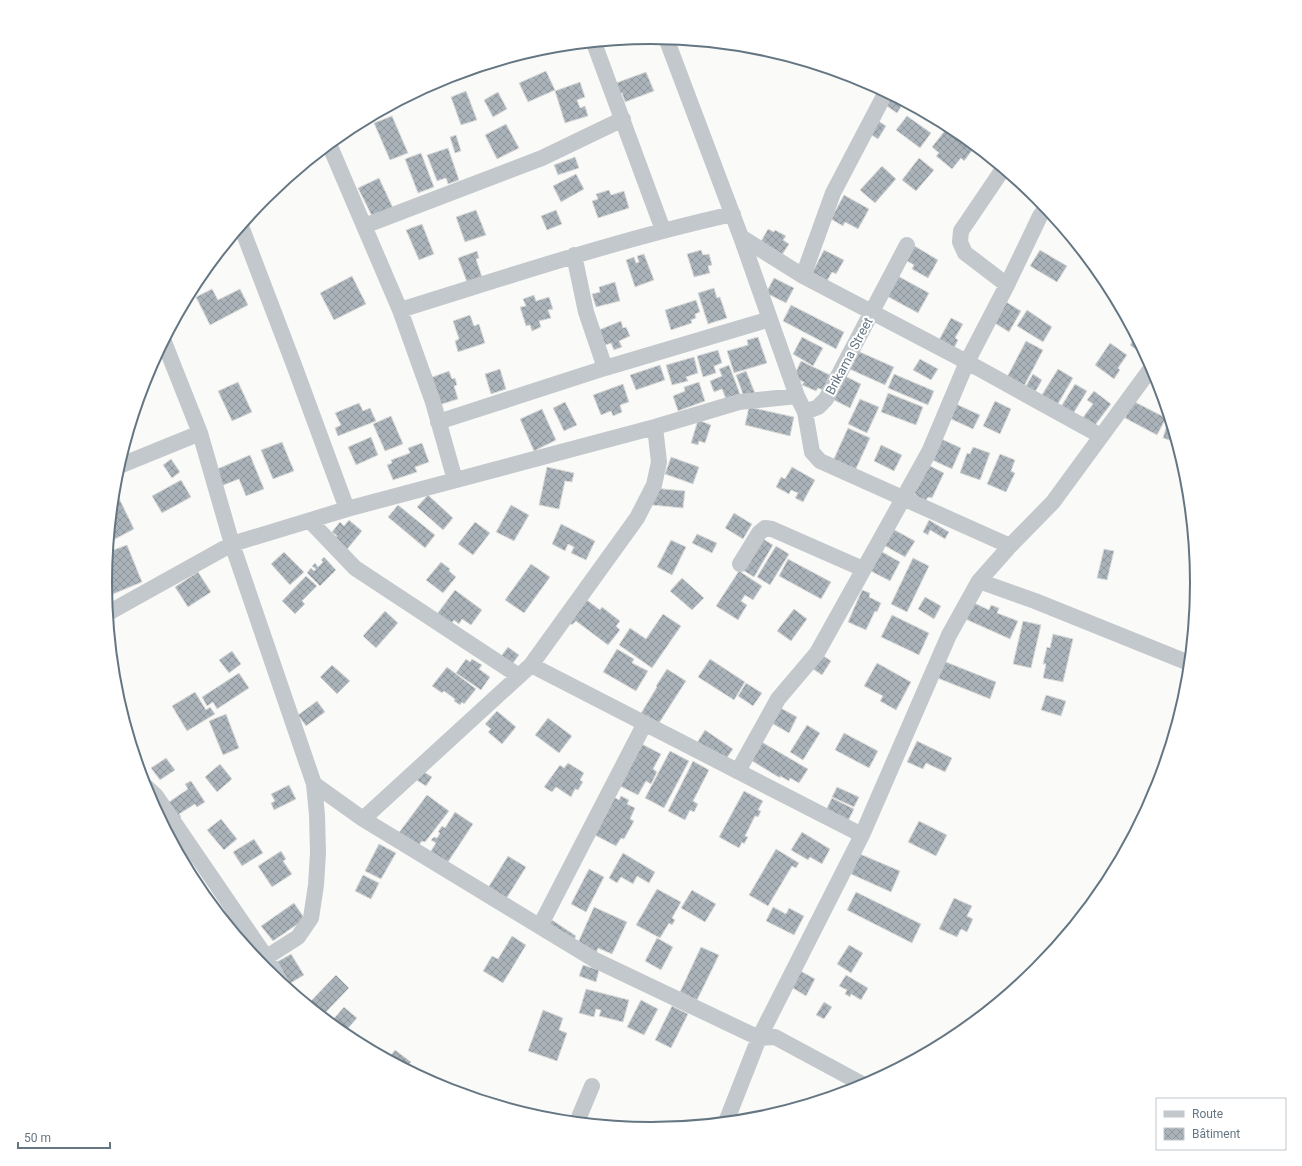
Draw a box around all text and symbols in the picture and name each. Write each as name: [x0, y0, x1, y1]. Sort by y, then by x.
street label: Brikama Street: [822, 315, 876, 397]
legend: [1156, 1098, 1286, 1150]
text: Route: [1192, 1107, 1223, 1121]
scale bar: [18, 1124, 110, 1150]
text: Bâtiment: [1192, 1127, 1240, 1141]
text: 50 m: [24, 1131, 51, 1145]

